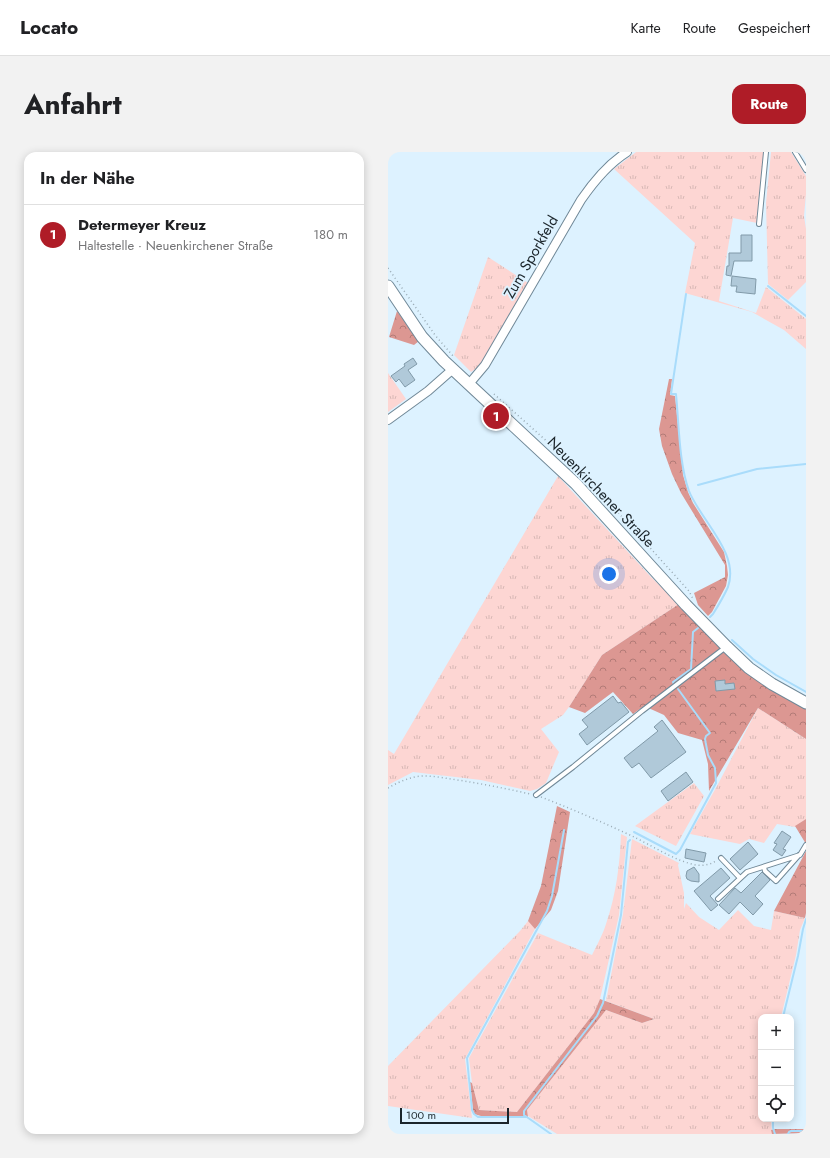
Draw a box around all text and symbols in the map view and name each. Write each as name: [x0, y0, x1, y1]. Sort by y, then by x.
text: Locato: [20, 14, 78, 41]
text: Karte: [631, 18, 661, 38]
text: Route: [683, 18, 716, 38]
text: Gespeichert: [738, 18, 810, 38]
text: Anfahrt: [24, 84, 122, 125]
button: Route: [732, 84, 806, 124]
text: In der Nähe: [40, 166, 135, 190]
street label: Zum Sporkfeld: [498, 211, 564, 303]
text: Determeyer Kreuz: [78, 214, 206, 236]
text: 1: [50, 225, 56, 244]
text: 180 m: [313, 225, 348, 244]
text: Haltestelle · Neuenkirchener Straße: [78, 236, 273, 255]
pin: 1: [483, 401, 509, 431]
street label: Neuenkirchener Straße: [542, 432, 660, 553]
your location: [599, 564, 619, 584]
map controls: [758, 1014, 794, 1122]
button: +: [758, 1014, 794, 1050]
button: −: [758, 1050, 794, 1086]
button: locate: [758, 1086, 794, 1122]
scale bar: [400, 1106, 509, 1125]
text: 100 m: [406, 1107, 436, 1123]

